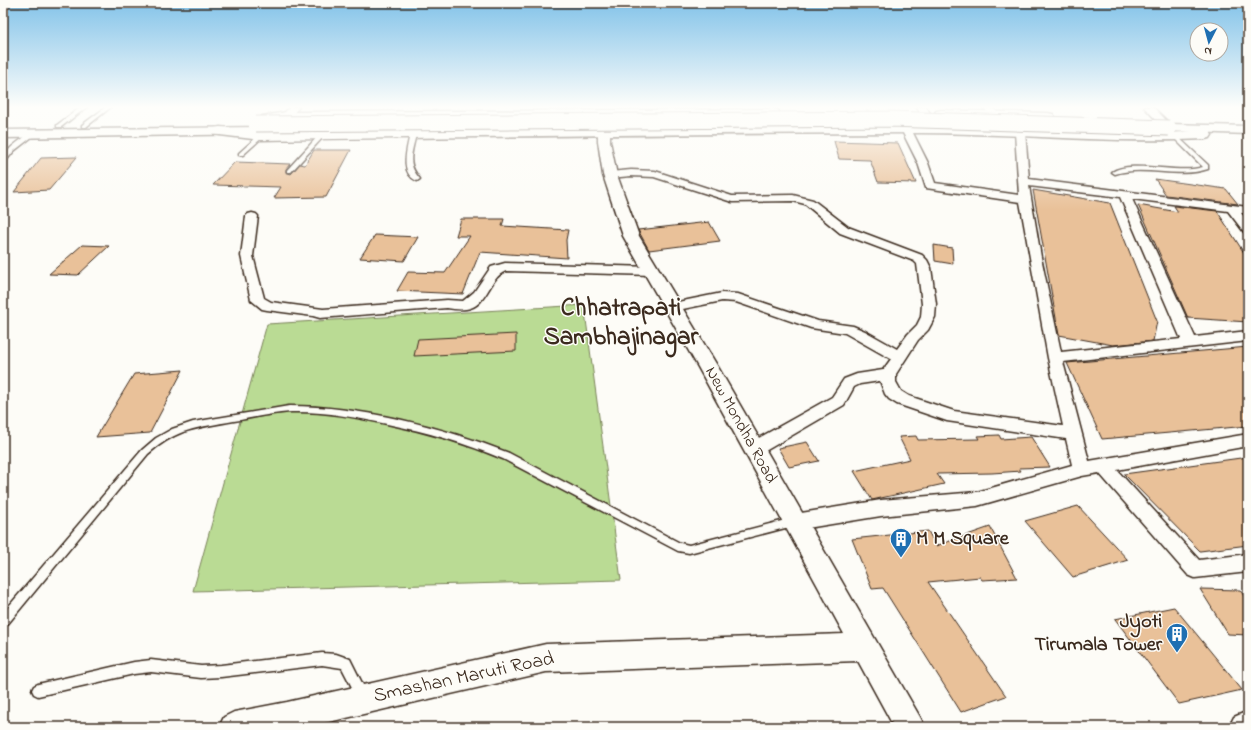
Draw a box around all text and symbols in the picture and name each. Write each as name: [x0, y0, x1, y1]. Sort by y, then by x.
north arrow: [1189, 22, 1229, 62]
text: N: [1204, 43, 1213, 59]
district label: Chhatrapati Sambhajinagar: [544, 291, 700, 358]
street label: New Mondha Road: [699, 362, 784, 488]
place label: M M Square: [916, 525, 1010, 554]
building icon: M M Square: [888, 526, 914, 559]
place label: Jyoti Tirumala Tower: [1035, 608, 1163, 660]
building icon: Jyoti Tirumala Tower: [1164, 621, 1190, 654]
street label: Smashan Maruti Road: [371, 645, 557, 711]

